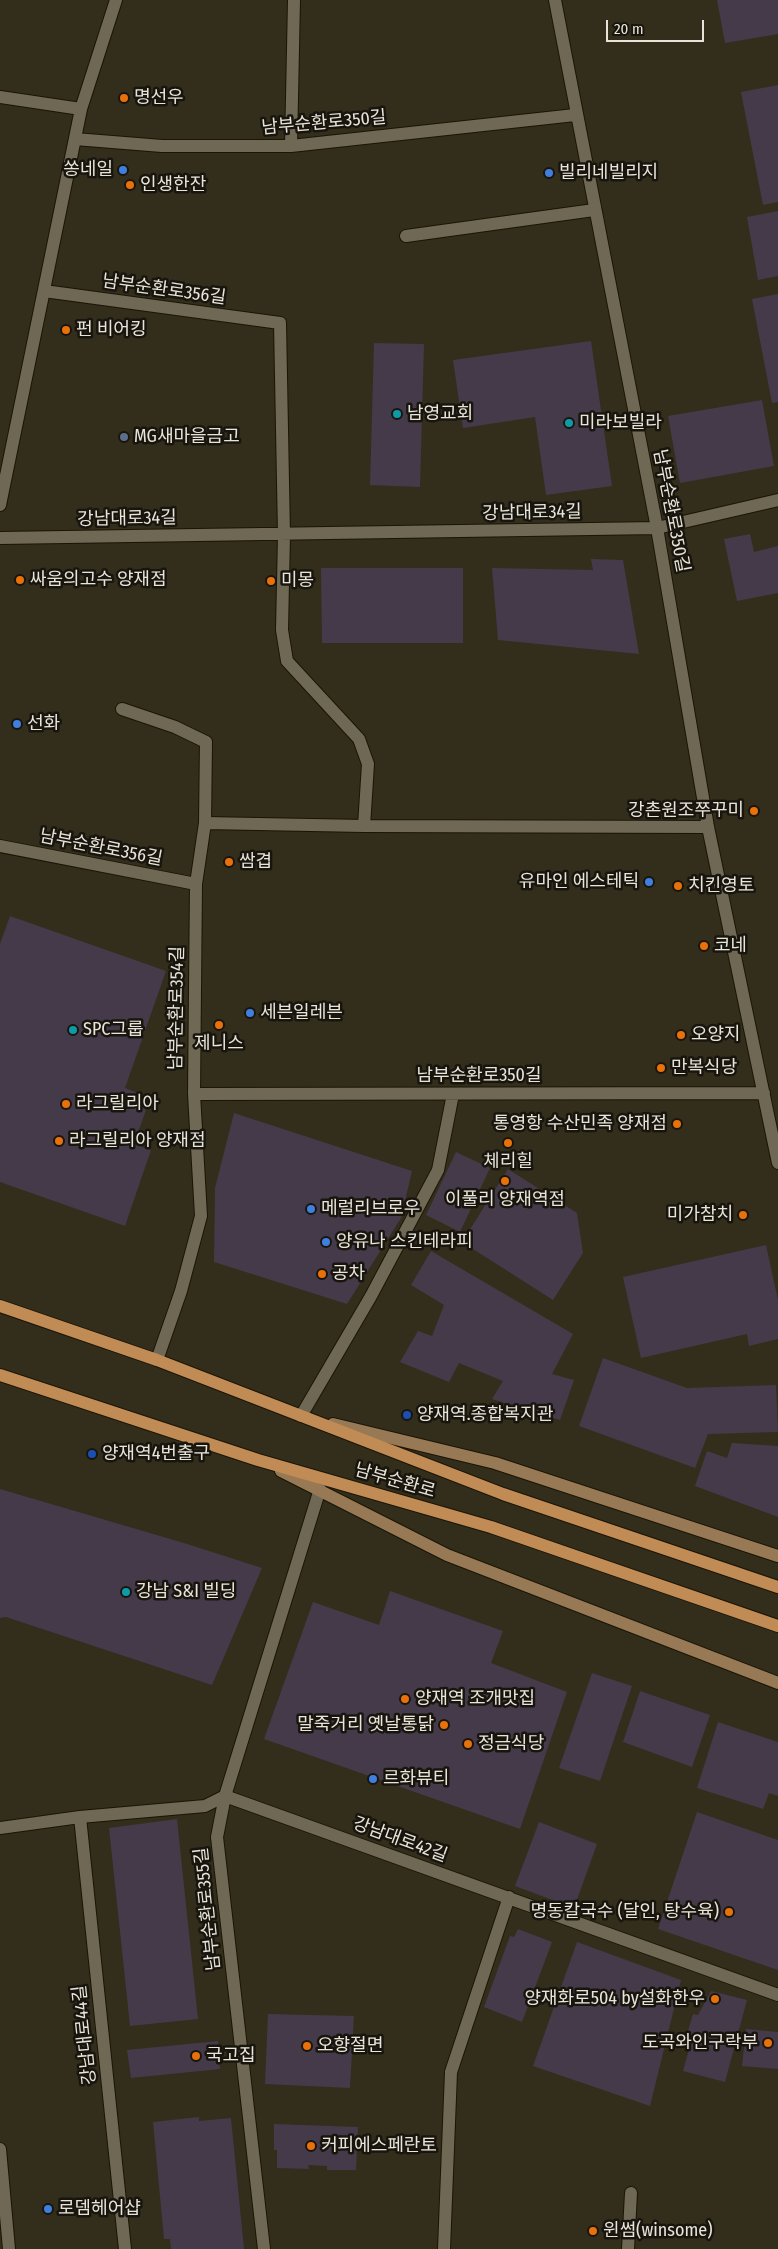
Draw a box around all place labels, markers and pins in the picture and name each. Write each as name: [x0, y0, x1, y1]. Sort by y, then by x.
place label: 명선우: [134, 87, 184, 109]
marker: 명선우: [118, 92, 130, 104]
place label: 쏭네일: [63, 159, 113, 181]
place label: 빌리네빌리지: [559, 162, 658, 184]
marker: 쏭네일: [117, 164, 129, 176]
marker: 빌리네빌리지: [543, 167, 555, 179]
place label: 인생한잔: [140, 174, 206, 196]
marker: 인생한잔: [124, 179, 136, 191]
place label: 펀 비어킹: [76, 319, 146, 341]
marker: 펀 비어킹: [60, 324, 72, 336]
place label: 남영교회: [407, 403, 473, 425]
marker: 남영교회: [391, 408, 403, 420]
place label: 미라보빌라: [579, 412, 662, 434]
marker: 미라보빌라: [563, 417, 575, 429]
place label: MG새마을금고: [134, 426, 240, 448]
marker: MG새마을금고: [118, 431, 130, 443]
place label: 싸움의고수 양재점: [30, 569, 167, 591]
place label: 미몽: [281, 570, 314, 592]
marker: 싸움의고수 양재점: [14, 574, 26, 586]
marker: 미몽: [265, 575, 277, 587]
place label: 선화: [27, 713, 60, 735]
marker: 선화: [11, 718, 23, 730]
place label: 강촌원조쭈꾸미: [628, 800, 744, 822]
marker: 강촌원조쭈꾸미: [748, 805, 760, 817]
place label: 쌈겹: [239, 851, 272, 873]
marker: 쌈겹: [223, 856, 235, 868]
place label: 유마인 에스테틱: [519, 871, 639, 893]
place label: 치킨영토: [688, 875, 754, 897]
marker: 유마인 에스테틱: [643, 876, 655, 888]
marker: 치킨영토: [672, 880, 684, 892]
place label: 코네: [714, 935, 747, 957]
marker: 코네: [698, 940, 710, 952]
place label: 세븐일레븐: [260, 1002, 343, 1024]
marker: 세븐일레븐: [244, 1007, 256, 1019]
place label: SPC그룹: [83, 1019, 144, 1041]
marker: 제니스: [213, 1019, 225, 1031]
marker: SPC그룹: [67, 1024, 79, 1036]
place label: 오양지: [691, 1024, 741, 1046]
marker: 오양지: [675, 1029, 687, 1041]
place label: 제니스: [194, 1033, 244, 1055]
place label: 만복식당: [671, 1057, 737, 1079]
marker: 만복식당: [655, 1062, 667, 1074]
place label: 라그릴리아: [76, 1093, 159, 1115]
marker: 라그릴리아: [60, 1098, 72, 1110]
place label: 통영항 수산민족 양재점: [493, 1113, 667, 1135]
marker: 통영항 수산민족 양재점: [671, 1118, 683, 1130]
place label: 라그릴리아 양재점: [69, 1130, 206, 1152]
marker: 라그릴리아 양재점: [53, 1135, 65, 1147]
marker: 체리힐: [502, 1137, 514, 1149]
place label: 체리힐: [483, 1151, 533, 1173]
marker: 이풀리 양재역점: [499, 1175, 511, 1187]
place label: 이풀리 양재역점: [445, 1189, 565, 1211]
place label: 메럴리브로우: [321, 1198, 420, 1220]
marker: 메럴리브로우: [305, 1203, 317, 1215]
place label: 미가참치: [667, 1204, 733, 1226]
marker: 미가참치: [737, 1209, 749, 1221]
place label: 양유나 스킨테라피: [336, 1231, 473, 1253]
marker: 양유나 스킨테라피: [320, 1236, 332, 1248]
place label: 공차: [332, 1263, 365, 1285]
marker: 공차: [316, 1268, 328, 1280]
place label: 양재역.종합복지관: [417, 1404, 553, 1426]
marker: 양재역.종합복지관: [401, 1409, 413, 1421]
place label: 양재역4번출구: [102, 1443, 210, 1465]
marker: 양재역4번출구: [86, 1448, 98, 1460]
place label: 강남 S&I 빌딩: [136, 1581, 236, 1603]
marker: 강남 S&I 빌딩: [120, 1586, 132, 1598]
place label: 양재역 조개맛집: [415, 1688, 535, 1710]
marker: 양재역 조개맛집: [399, 1693, 411, 1705]
place label: 말죽거리 옛날통닭: [297, 1714, 434, 1736]
marker: 말죽거리 옛날통닭: [438, 1719, 450, 1731]
place label: 정금식당: [478, 1733, 544, 1755]
marker: 정금식당: [462, 1738, 474, 1750]
place label: 르화뷰티: [383, 1768, 449, 1790]
marker: 르화뷰티: [367, 1773, 379, 1785]
place label: 명동칼국수 (달인, 탕수육): [531, 1901, 719, 1923]
marker: 명동칼국수 (달인, 탕수육): [723, 1906, 735, 1918]
place label: 양재화로504 by설화한우: [524, 1988, 705, 2010]
marker: 양재화로504 by설화한우: [709, 1993, 721, 2005]
place label: 도곡와인구락부: [642, 2032, 758, 2054]
place label: 오향절면: [317, 2035, 383, 2057]
marker: 도곡와인구락부: [762, 2037, 774, 2049]
marker: 오향절면: [301, 2040, 313, 2052]
place label: 국고집: [206, 2045, 256, 2067]
marker: 국고집: [190, 2050, 202, 2062]
place label: 커피에스페란토: [321, 2135, 437, 2157]
marker: 커피에스페란토: [305, 2140, 317, 2152]
place label: 로뎀헤어샵: [58, 2198, 141, 2220]
marker: 로뎀헤어샵: [42, 2203, 54, 2215]
place label: 윈썸(winsome): [603, 2220, 712, 2242]
marker: 윈썸(winsome): [587, 2225, 599, 2237]

